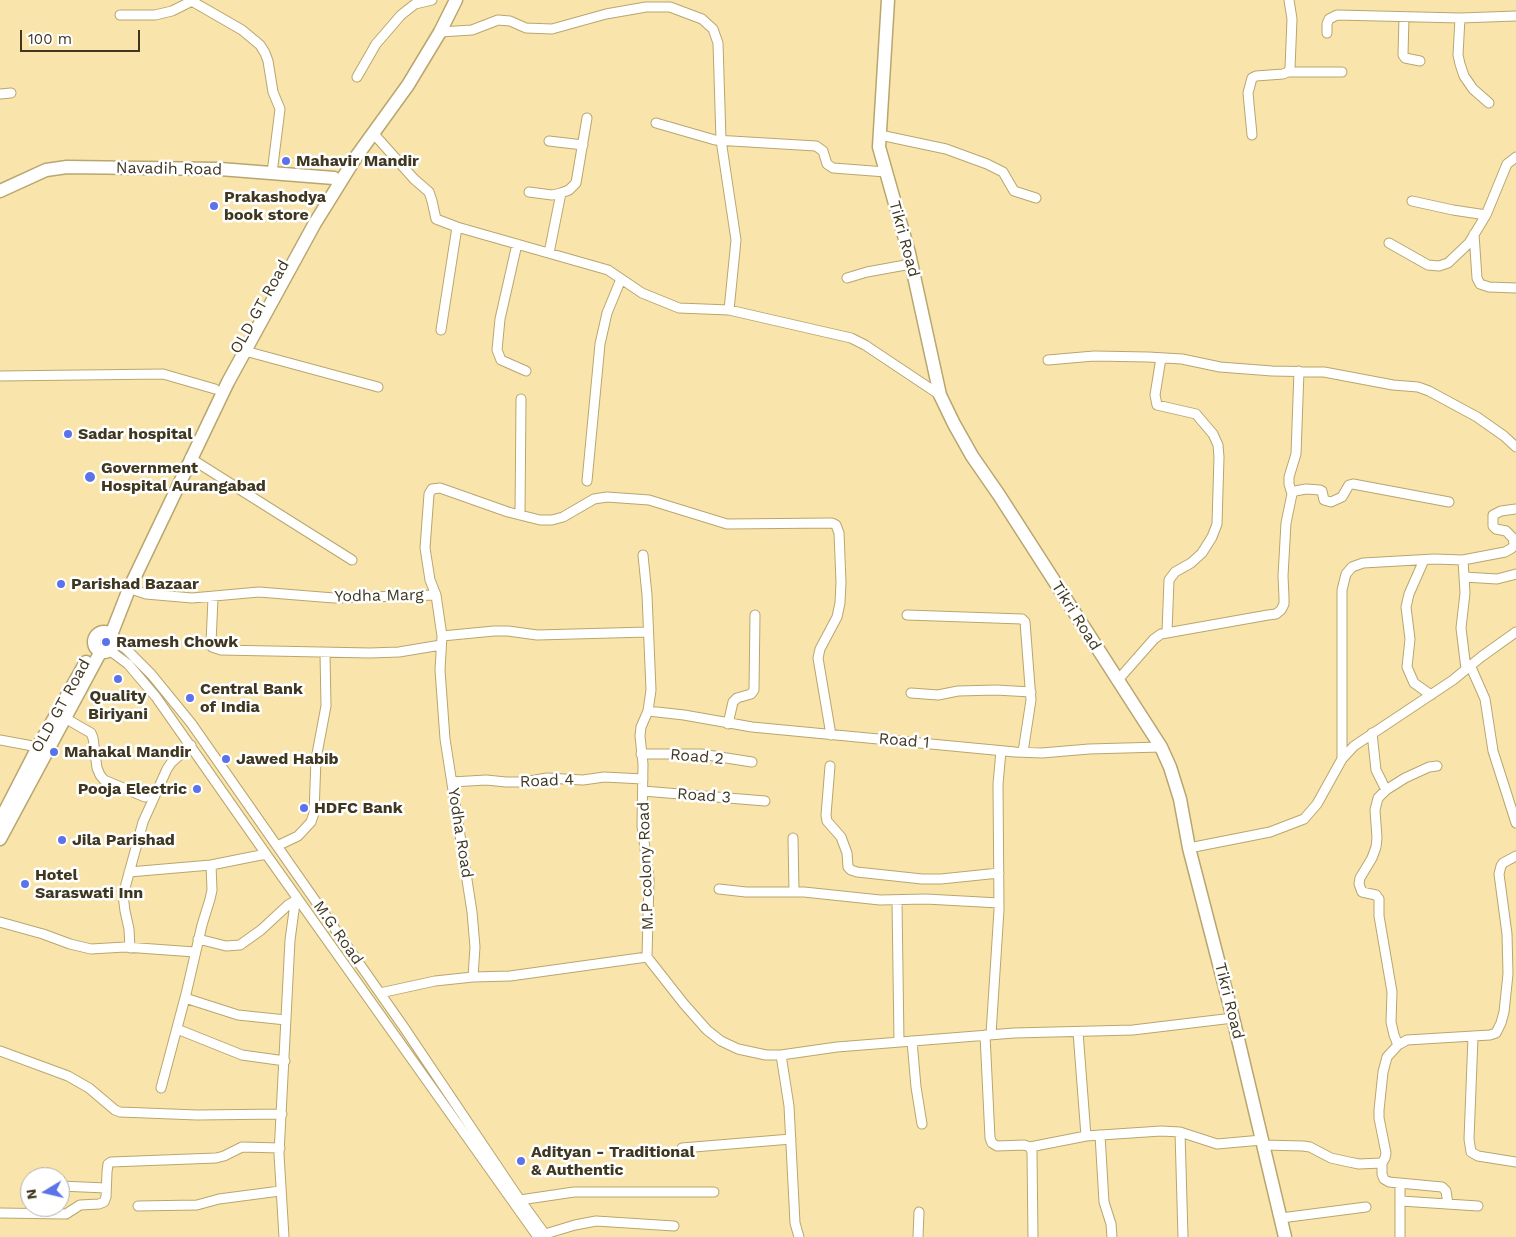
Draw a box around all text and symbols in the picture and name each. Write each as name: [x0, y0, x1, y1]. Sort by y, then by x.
scale bar: [22, 20, 142, 52]
text: 100 m: [28, 30, 72, 48]
place label: Mahavir Mandir: [296, 151, 419, 171]
marker: Mahavir Mandir: [280, 155, 292, 167]
street label: Navadih Road: [116, 158, 222, 180]
place label: Prakashodya book store: [224, 187, 326, 225]
street label: Tikri Road: [885, 199, 923, 279]
marker: Prakashodya book store: [208, 200, 220, 212]
street label: OLD GT Road: [226, 257, 294, 357]
place label: Sadar hospital: [78, 424, 193, 444]
marker: Sadar hospital: [62, 428, 74, 440]
place label: Government Hospital Aurangabad: [101, 458, 266, 496]
marker: Government Hospital Aurangabad: [83, 470, 97, 484]
place label: Parishad Bazaar: [71, 574, 199, 594]
marker: Parishad Bazaar: [55, 578, 67, 590]
street label: Tikri Road: [1047, 578, 1105, 654]
street label: Yodha Marg: [334, 586, 424, 606]
place label: Ramesh Chowk: [116, 632, 238, 652]
marker: Ramesh Chowk: [100, 636, 112, 648]
street label: OLD GT Road: [27, 656, 95, 756]
marker: Quality Biriyani: [112, 673, 124, 685]
place label: Central Bank of India: [200, 679, 303, 717]
place label: Quality Biriyani: [88, 686, 148, 724]
marker: Central Bank of India: [184, 692, 196, 704]
street label: Road 1: [878, 729, 930, 753]
place label: Mahakal Mandir: [64, 742, 191, 762]
street label: Road 2: [669, 745, 725, 769]
marker: Mahakal Mandir: [48, 746, 60, 758]
place label: Jawed Habib: [236, 749, 339, 769]
marker: Jawed Habib: [220, 753, 232, 765]
street label: Road 4: [520, 770, 574, 792]
place label: Pooja Electric: [78, 779, 187, 799]
marker: Pooja Electric: [191, 783, 203, 795]
street label: Road 3: [676, 785, 732, 807]
street label: Yodha Road: [443, 787, 477, 879]
place label: HDFC Bank: [314, 798, 403, 818]
street label: M.P colony Road: [634, 801, 658, 931]
marker: HDFC Bank: [298, 802, 310, 814]
place label: Jila Parishad: [72, 830, 175, 850]
marker: Jila Parishad: [56, 834, 68, 846]
place label: Hotel Saraswati Inn: [35, 865, 143, 903]
marker: Hotel Saraswati Inn: [19, 878, 31, 890]
street label: M.G Road: [309, 897, 367, 969]
street label: Tikri Road: [1210, 961, 1248, 1041]
place label: Adityan - Traditional & Authentic: [531, 1142, 695, 1180]
marker: Adityan - Traditional & Authentic: [515, 1155, 527, 1167]
north arrow: [20, 1167, 70, 1217]
text: N: [22, 1188, 40, 1201]

